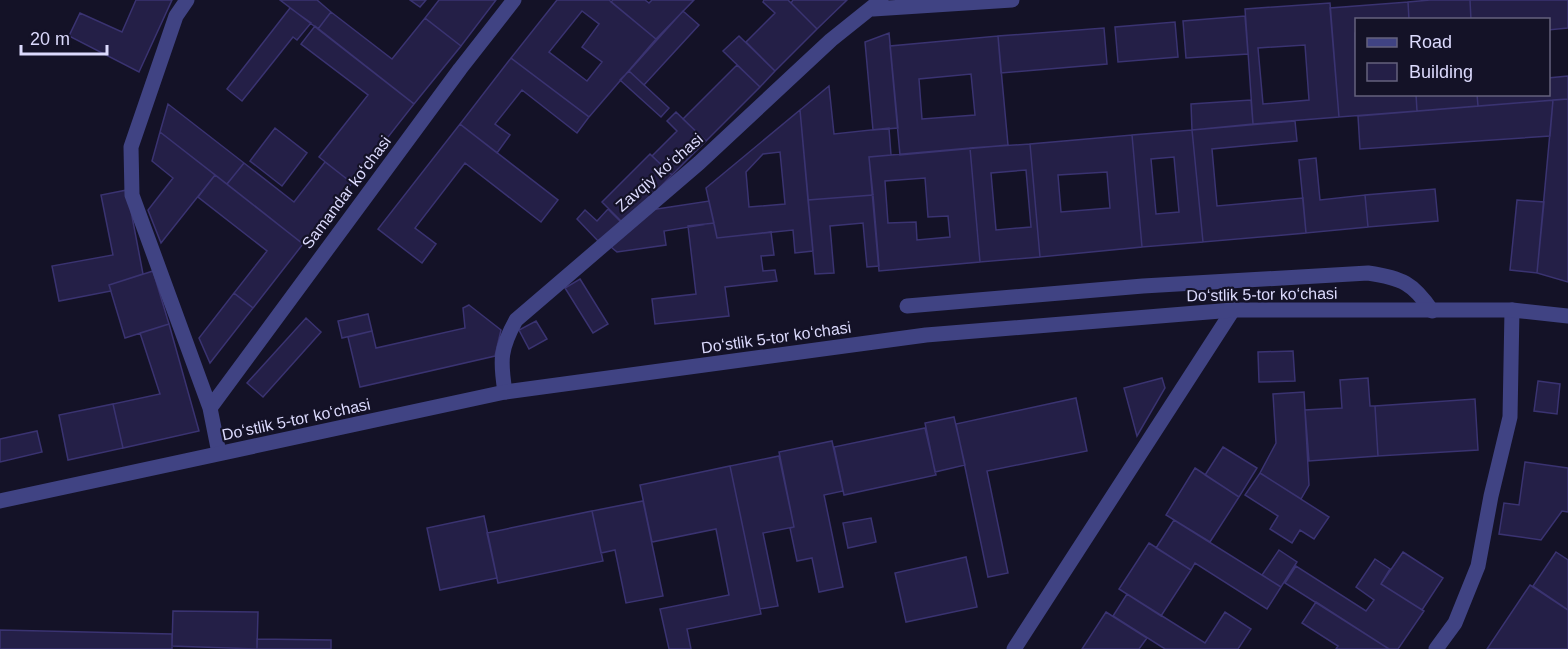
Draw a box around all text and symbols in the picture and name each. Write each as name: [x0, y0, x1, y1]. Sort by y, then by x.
scale bar: [21, 18, 106, 56]
legend: [1355, 18, 1550, 96]
text: 20 m: [30, 29, 70, 49]
text: Road: [1409, 32, 1452, 52]
text: Building: [1409, 62, 1473, 82]
street label: Zavqiy koʻchasi: [612, 130, 706, 215]
street label: Samandar ko‘chasi: [299, 133, 394, 252]
street label: Doʻstlik 5-tor koʻchasi: [1186, 285, 1338, 304]
street label: Doʻstlik 5-tor koʻchasi: [700, 319, 852, 356]
street label: Doʻstlik 5-tor koʻchasi: [220, 395, 372, 444]

